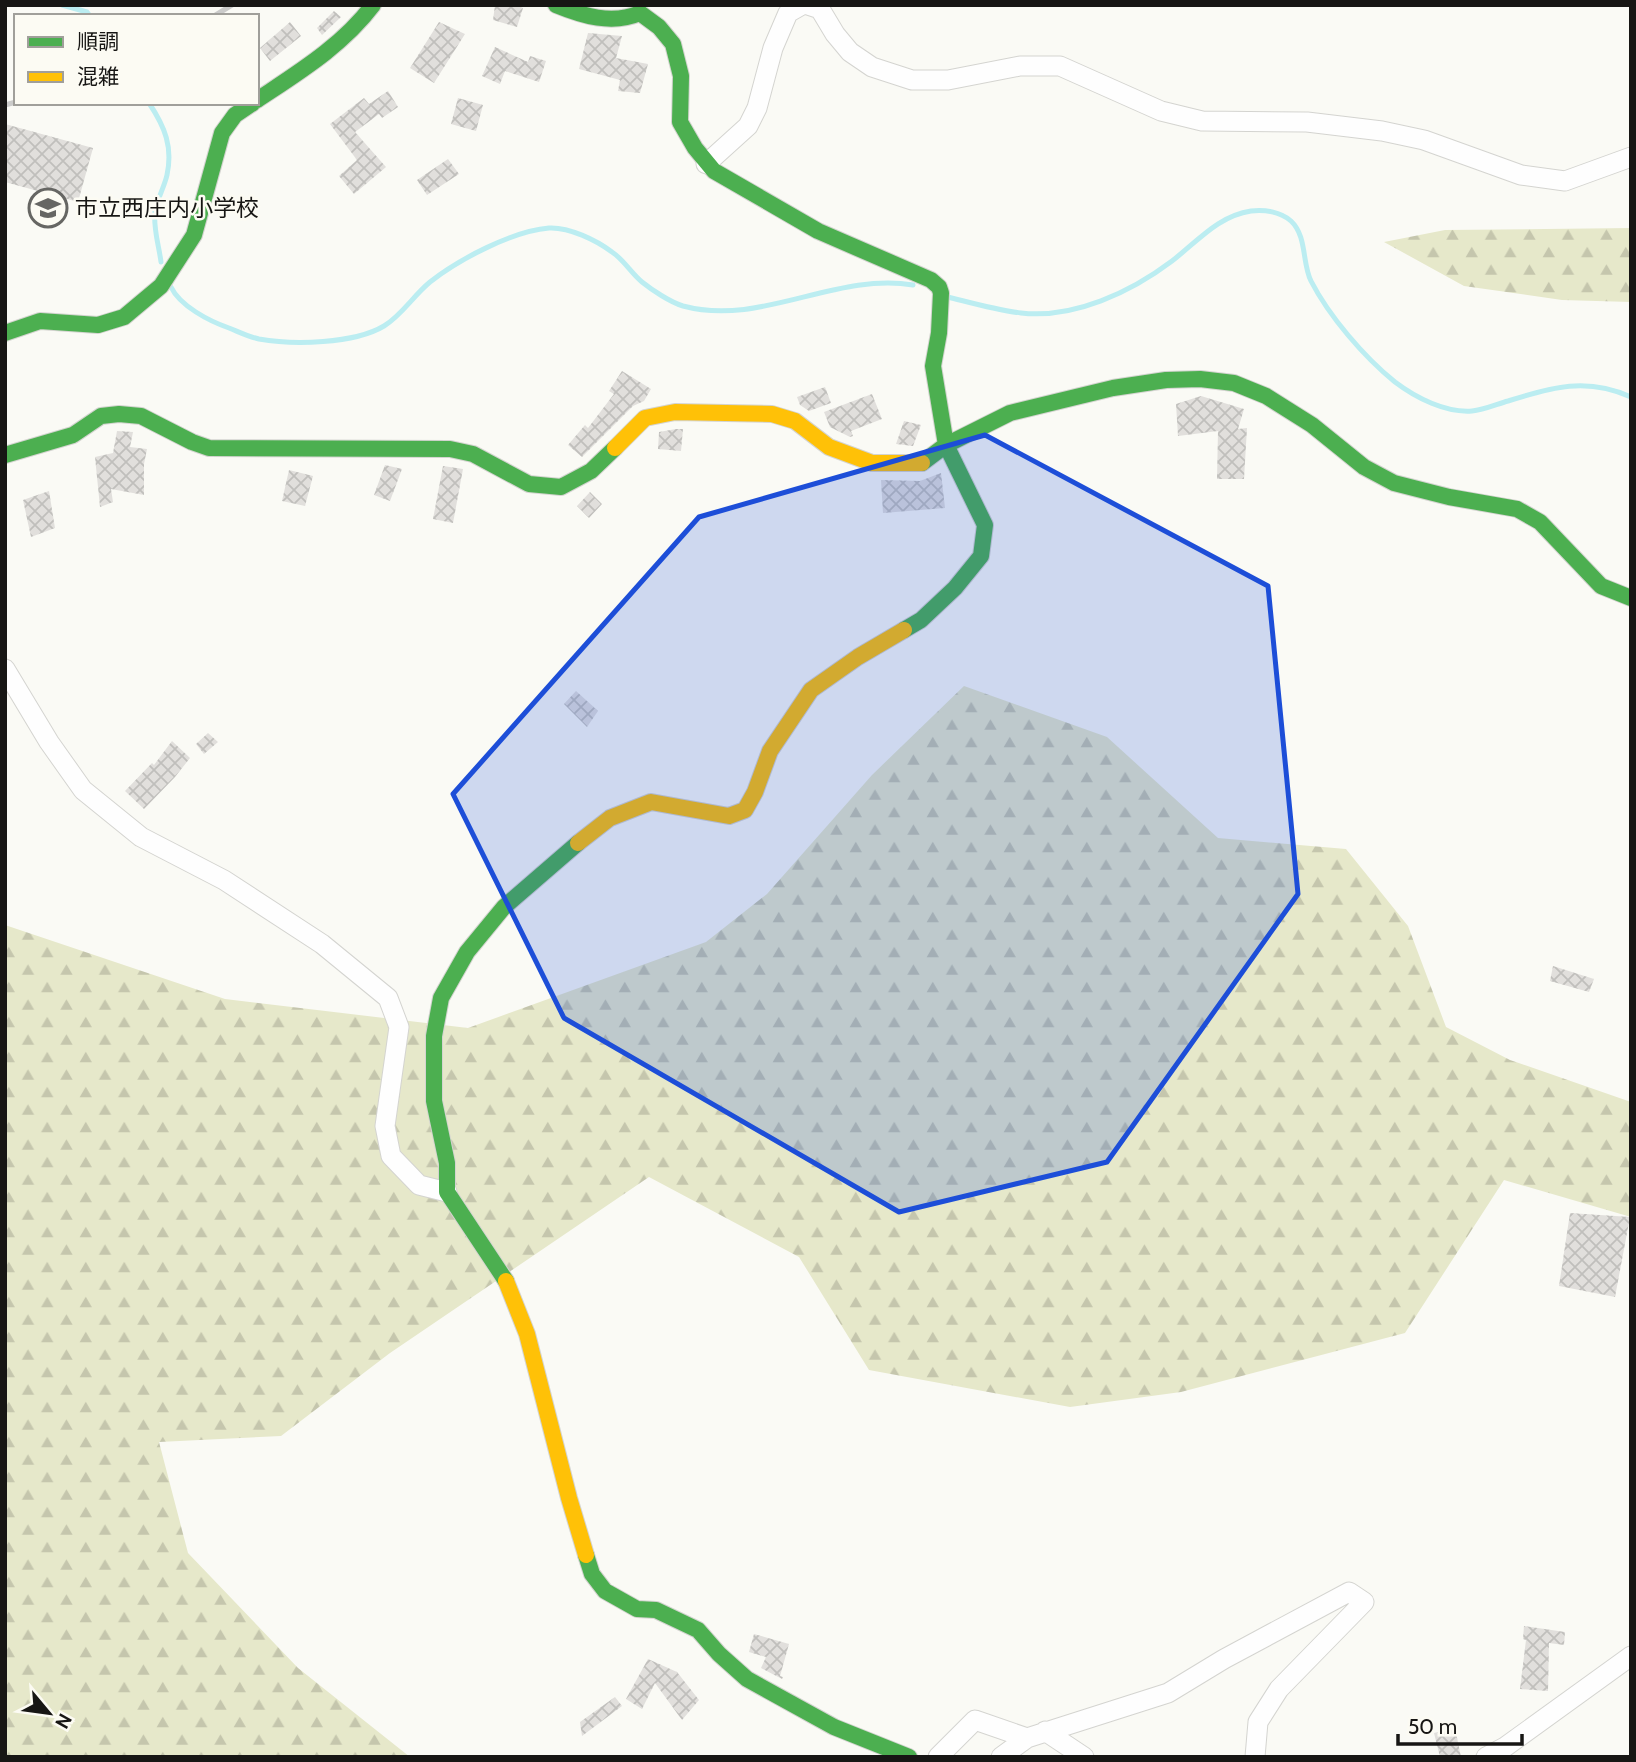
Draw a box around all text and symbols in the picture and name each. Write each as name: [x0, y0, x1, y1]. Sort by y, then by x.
legend: [14, 14, 259, 105]
text: 順調: [77, 29, 119, 54]
text: 混雑: [77, 64, 119, 89]
school or university icon: 市立西庄内小学校: [27, 187, 69, 229]
place label: 市立西庄内小学校: [75, 194, 259, 222]
north arrow: [14, 1678, 84, 1748]
scale bar: [1398, 1702, 1522, 1746]
text: N: [50, 1710, 77, 1732]
text: 50 m: [1408, 1714, 1457, 1739]

